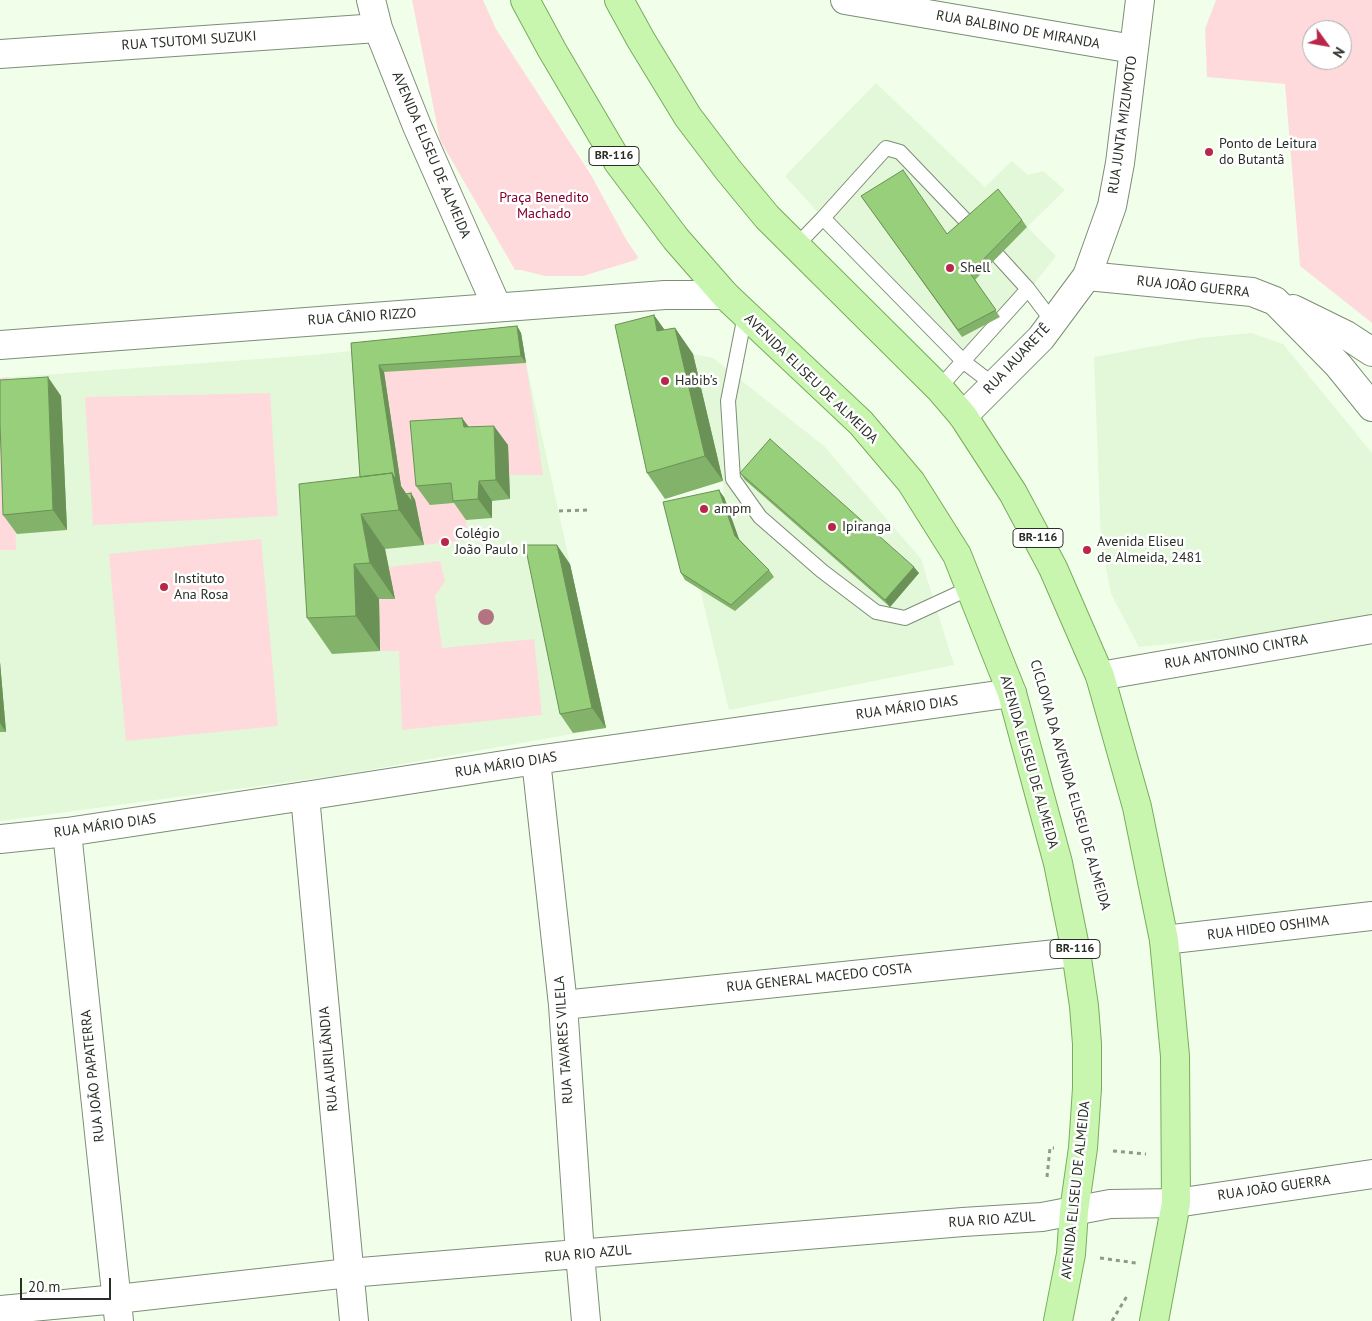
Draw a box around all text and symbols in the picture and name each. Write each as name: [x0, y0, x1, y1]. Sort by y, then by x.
street label: RUA BALBINO DE MIRANDA: [935, 7, 1101, 53]
north arrow: [1302, 20, 1352, 70]
street label: RUA TSUTOMI SUZUKI: [121, 28, 257, 54]
text: N: [1329, 44, 1349, 61]
street label: RUA JUNTA MIZUMOTO: [1105, 55, 1141, 195]
street label: AVENIDA ELISEU DE ALMEIDA: [388, 69, 474, 241]
place label: Ponto de Leitura do Butantã: [1219, 136, 1317, 168]
road number: BR-116: [589, 146, 639, 166]
marker: Ponto de Leitura do Butantã: [1203, 146, 1215, 158]
park label: Praça Benedito Machado: [499, 190, 589, 222]
place label: Shell: [960, 260, 990, 276]
marker: Shell: [944, 262, 956, 274]
street label: RUA JOÃO GUERRA: [1136, 273, 1250, 301]
street label: RUA CÂNIO RIZZO: [307, 305, 417, 329]
street label: AVENIDA ELISEU DE ALMEIDA: [741, 311, 881, 447]
street label: RUA IAUARETÊ: [980, 320, 1054, 398]
place label: Habib's: [675, 373, 718, 389]
marker: Habib's: [659, 375, 671, 387]
place label: ampm: [714, 501, 751, 517]
marker: ampm: [698, 503, 710, 515]
place label: Ipiranga: [842, 519, 891, 535]
marker: Ipiranga: [826, 521, 838, 533]
place label: Colégio João Paulo I: [455, 526, 526, 558]
road number: BR-116: [1013, 528, 1063, 548]
place label: Avenida Eliseu de Almeida, 2481: [1097, 534, 1202, 566]
marker: Colégio João Paulo I: [439, 536, 451, 548]
marker: Avenida Eliseu de Almeida, 2481: [1081, 544, 1093, 556]
place label: Instituto Ana Rosa: [174, 571, 229, 604]
marker: Instituto Ana Rosa: [158, 581, 170, 593]
street label: RUA ANTONINO CINTRA: [1163, 631, 1309, 673]
street label: CICLOVIA DA AVENIDA ELISEU DE ALMEIDA: [1026, 658, 1114, 912]
street label: AVENIDA ELISEU DE ALMEIDA: [996, 673, 1062, 851]
street label: RUA MÁRIO DIAS: [855, 692, 959, 724]
street label: RUA MÁRIO DIAS: [454, 749, 558, 781]
street label: RUA MÁRIO DIAS: [53, 810, 157, 842]
street label: RUA HIDEO OSHIMA: [1206, 912, 1330, 944]
road number: BR-116: [1050, 940, 1100, 959]
street label: RUA GENERAL MACEDO COSTA: [726, 960, 912, 996]
street label: RUA TAVARES VILELA: [551, 975, 577, 1105]
street label: RUA AURILÂNDIA: [316, 1006, 342, 1112]
street label: RUA JOÃO PAPATERRA: [78, 1009, 108, 1143]
street label: AVENIDA ELISEU DE ALMEIDA: [1058, 1100, 1094, 1280]
street label: RUA JOÃO GUERRA: [1217, 1172, 1331, 1204]
street label: RUA RIO AZUL: [948, 1209, 1036, 1231]
street label: RUA RIO AZUL: [544, 1242, 632, 1266]
scale bar: [22, 1268, 114, 1300]
text: 20 m: [28, 1277, 61, 1296]

